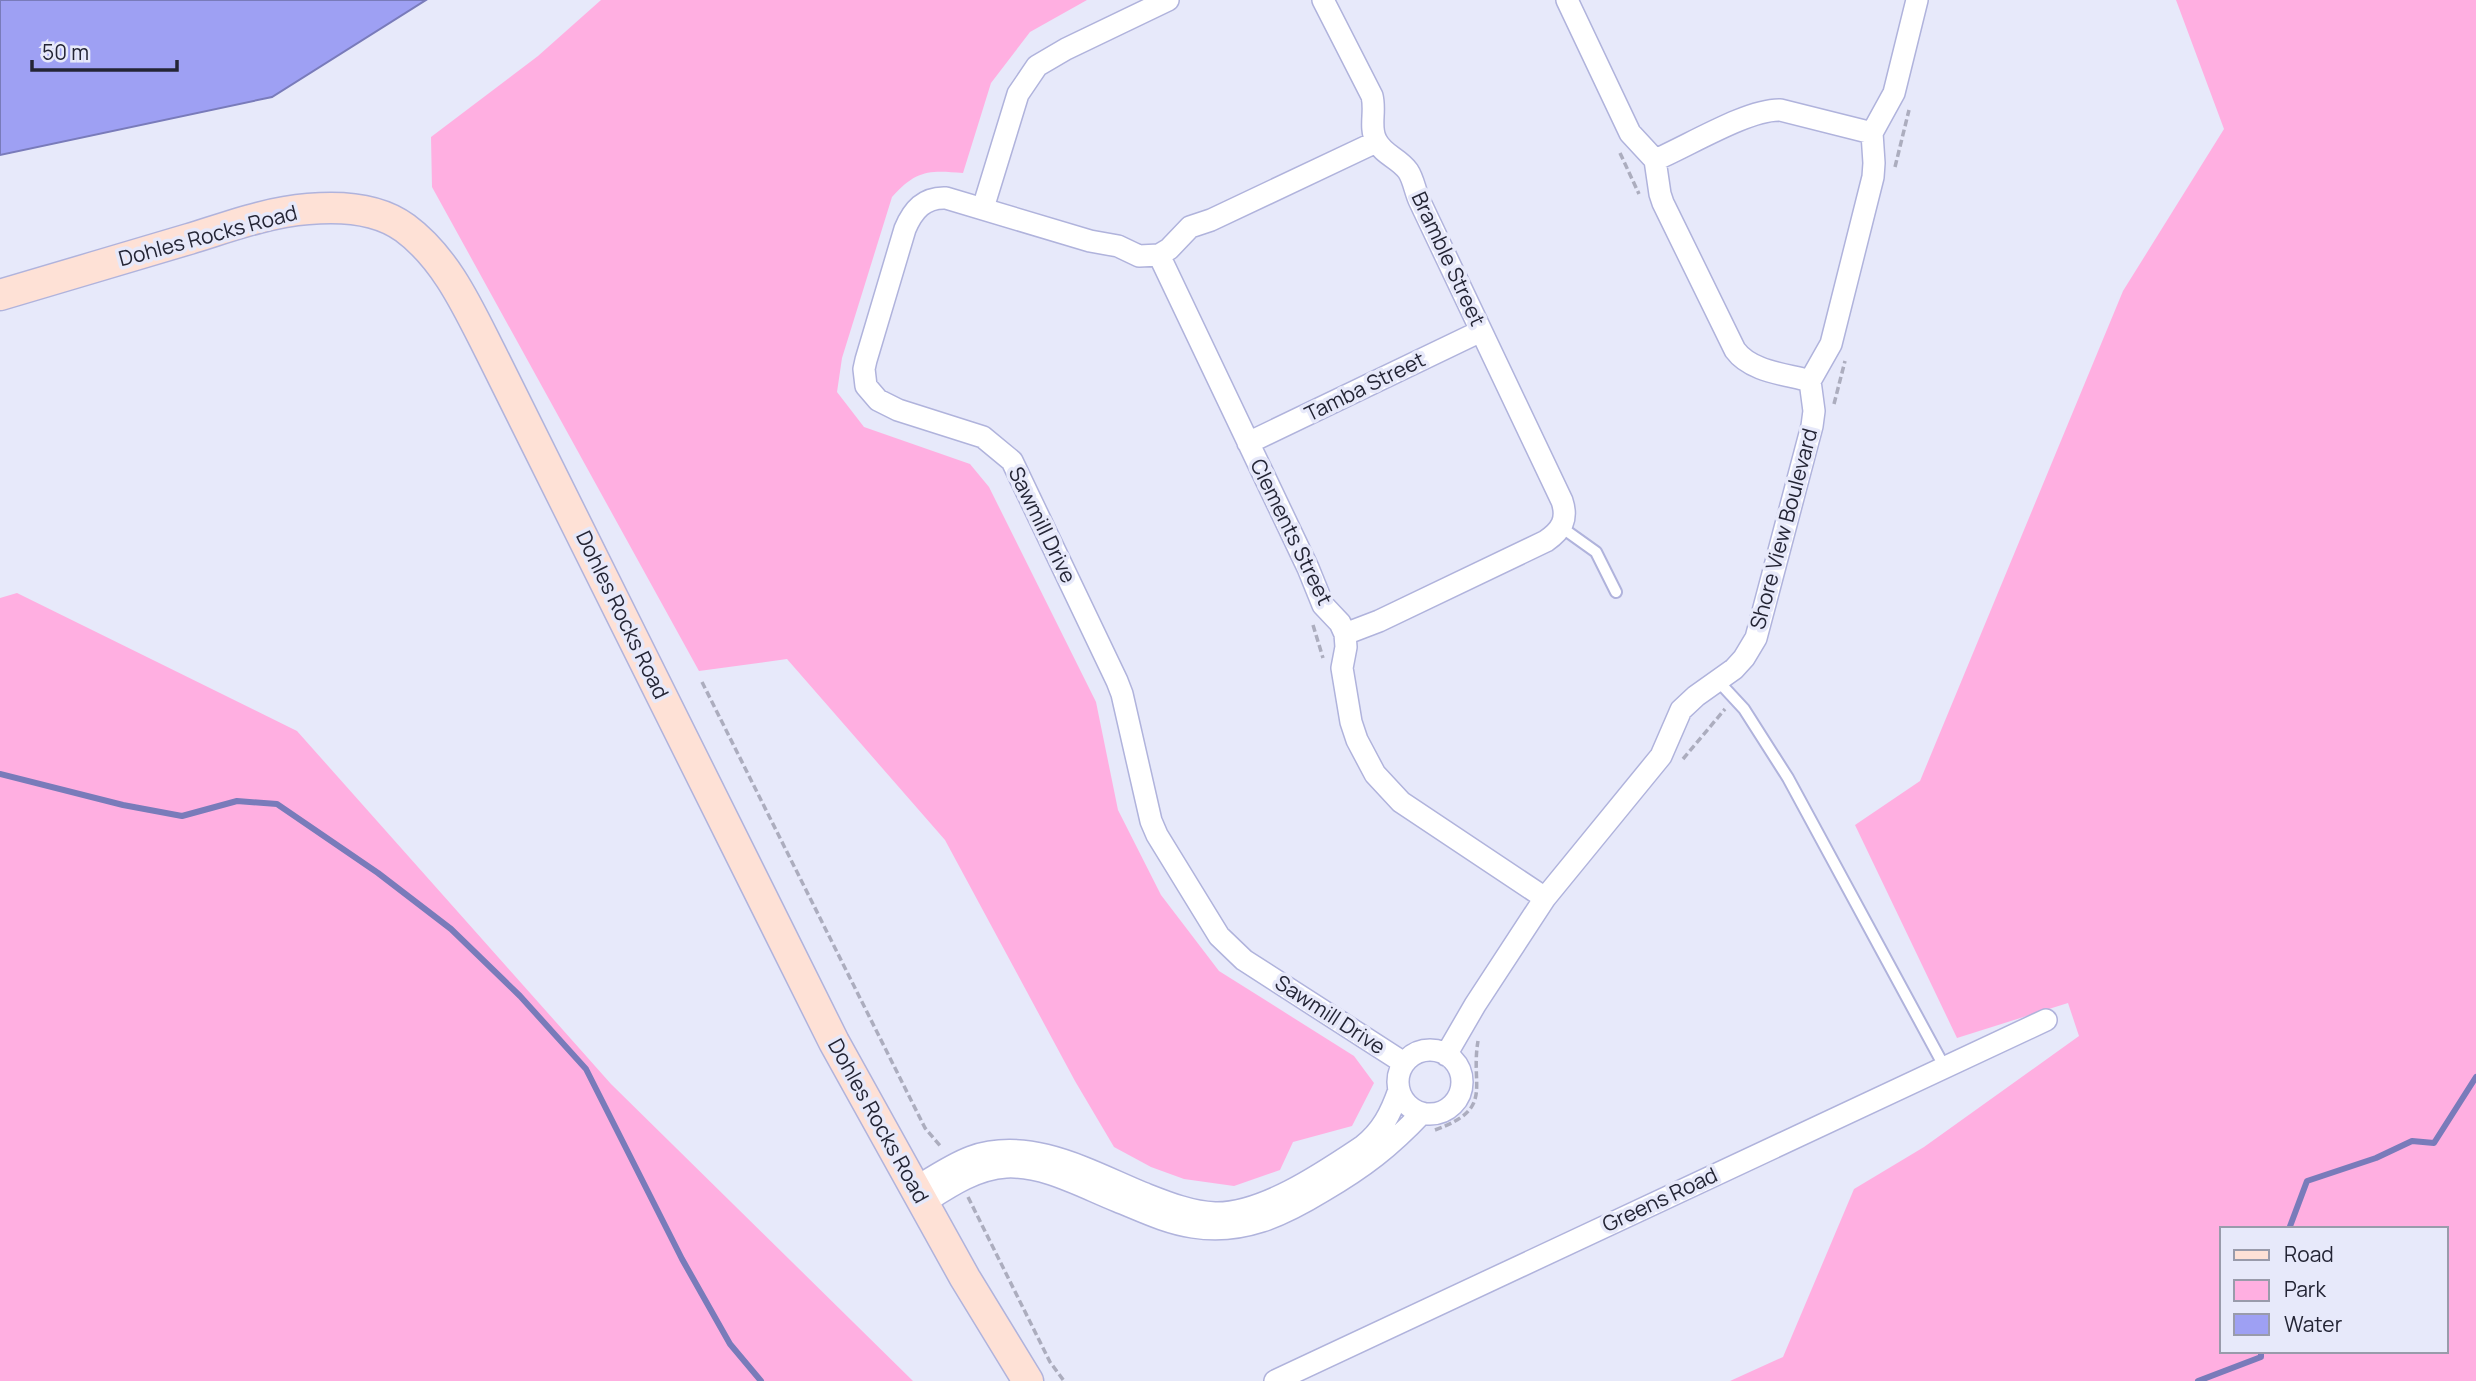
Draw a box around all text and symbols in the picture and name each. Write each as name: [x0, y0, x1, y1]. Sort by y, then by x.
scale bar: [32, 28, 177, 72]
text: 50 m: [42, 38, 89, 66]
street label: Bramble Street: [1406, 187, 1492, 330]
street label: Dohles Rocks Road: [115, 198, 300, 272]
street label: Tamba Street: [1300, 345, 1429, 427]
street label: Shore View Boulevard: [1743, 425, 1823, 632]
street label: Clements Street: [1244, 454, 1339, 609]
street label: Sawmill Drive: [1003, 462, 1083, 587]
street label: Dohles Rocks Road: [570, 526, 676, 703]
street label: Sawmill Drive: [1270, 968, 1391, 1060]
street label: Dohles Rocks Road: [822, 1033, 936, 1208]
street label: Greens Road: [1598, 1160, 1722, 1238]
legend: [2220, 1227, 2448, 1353]
text: Road: [2284, 1240, 2334, 1268]
text: Park: [2284, 1275, 2326, 1303]
text: Water: [2284, 1310, 2343, 1338]

